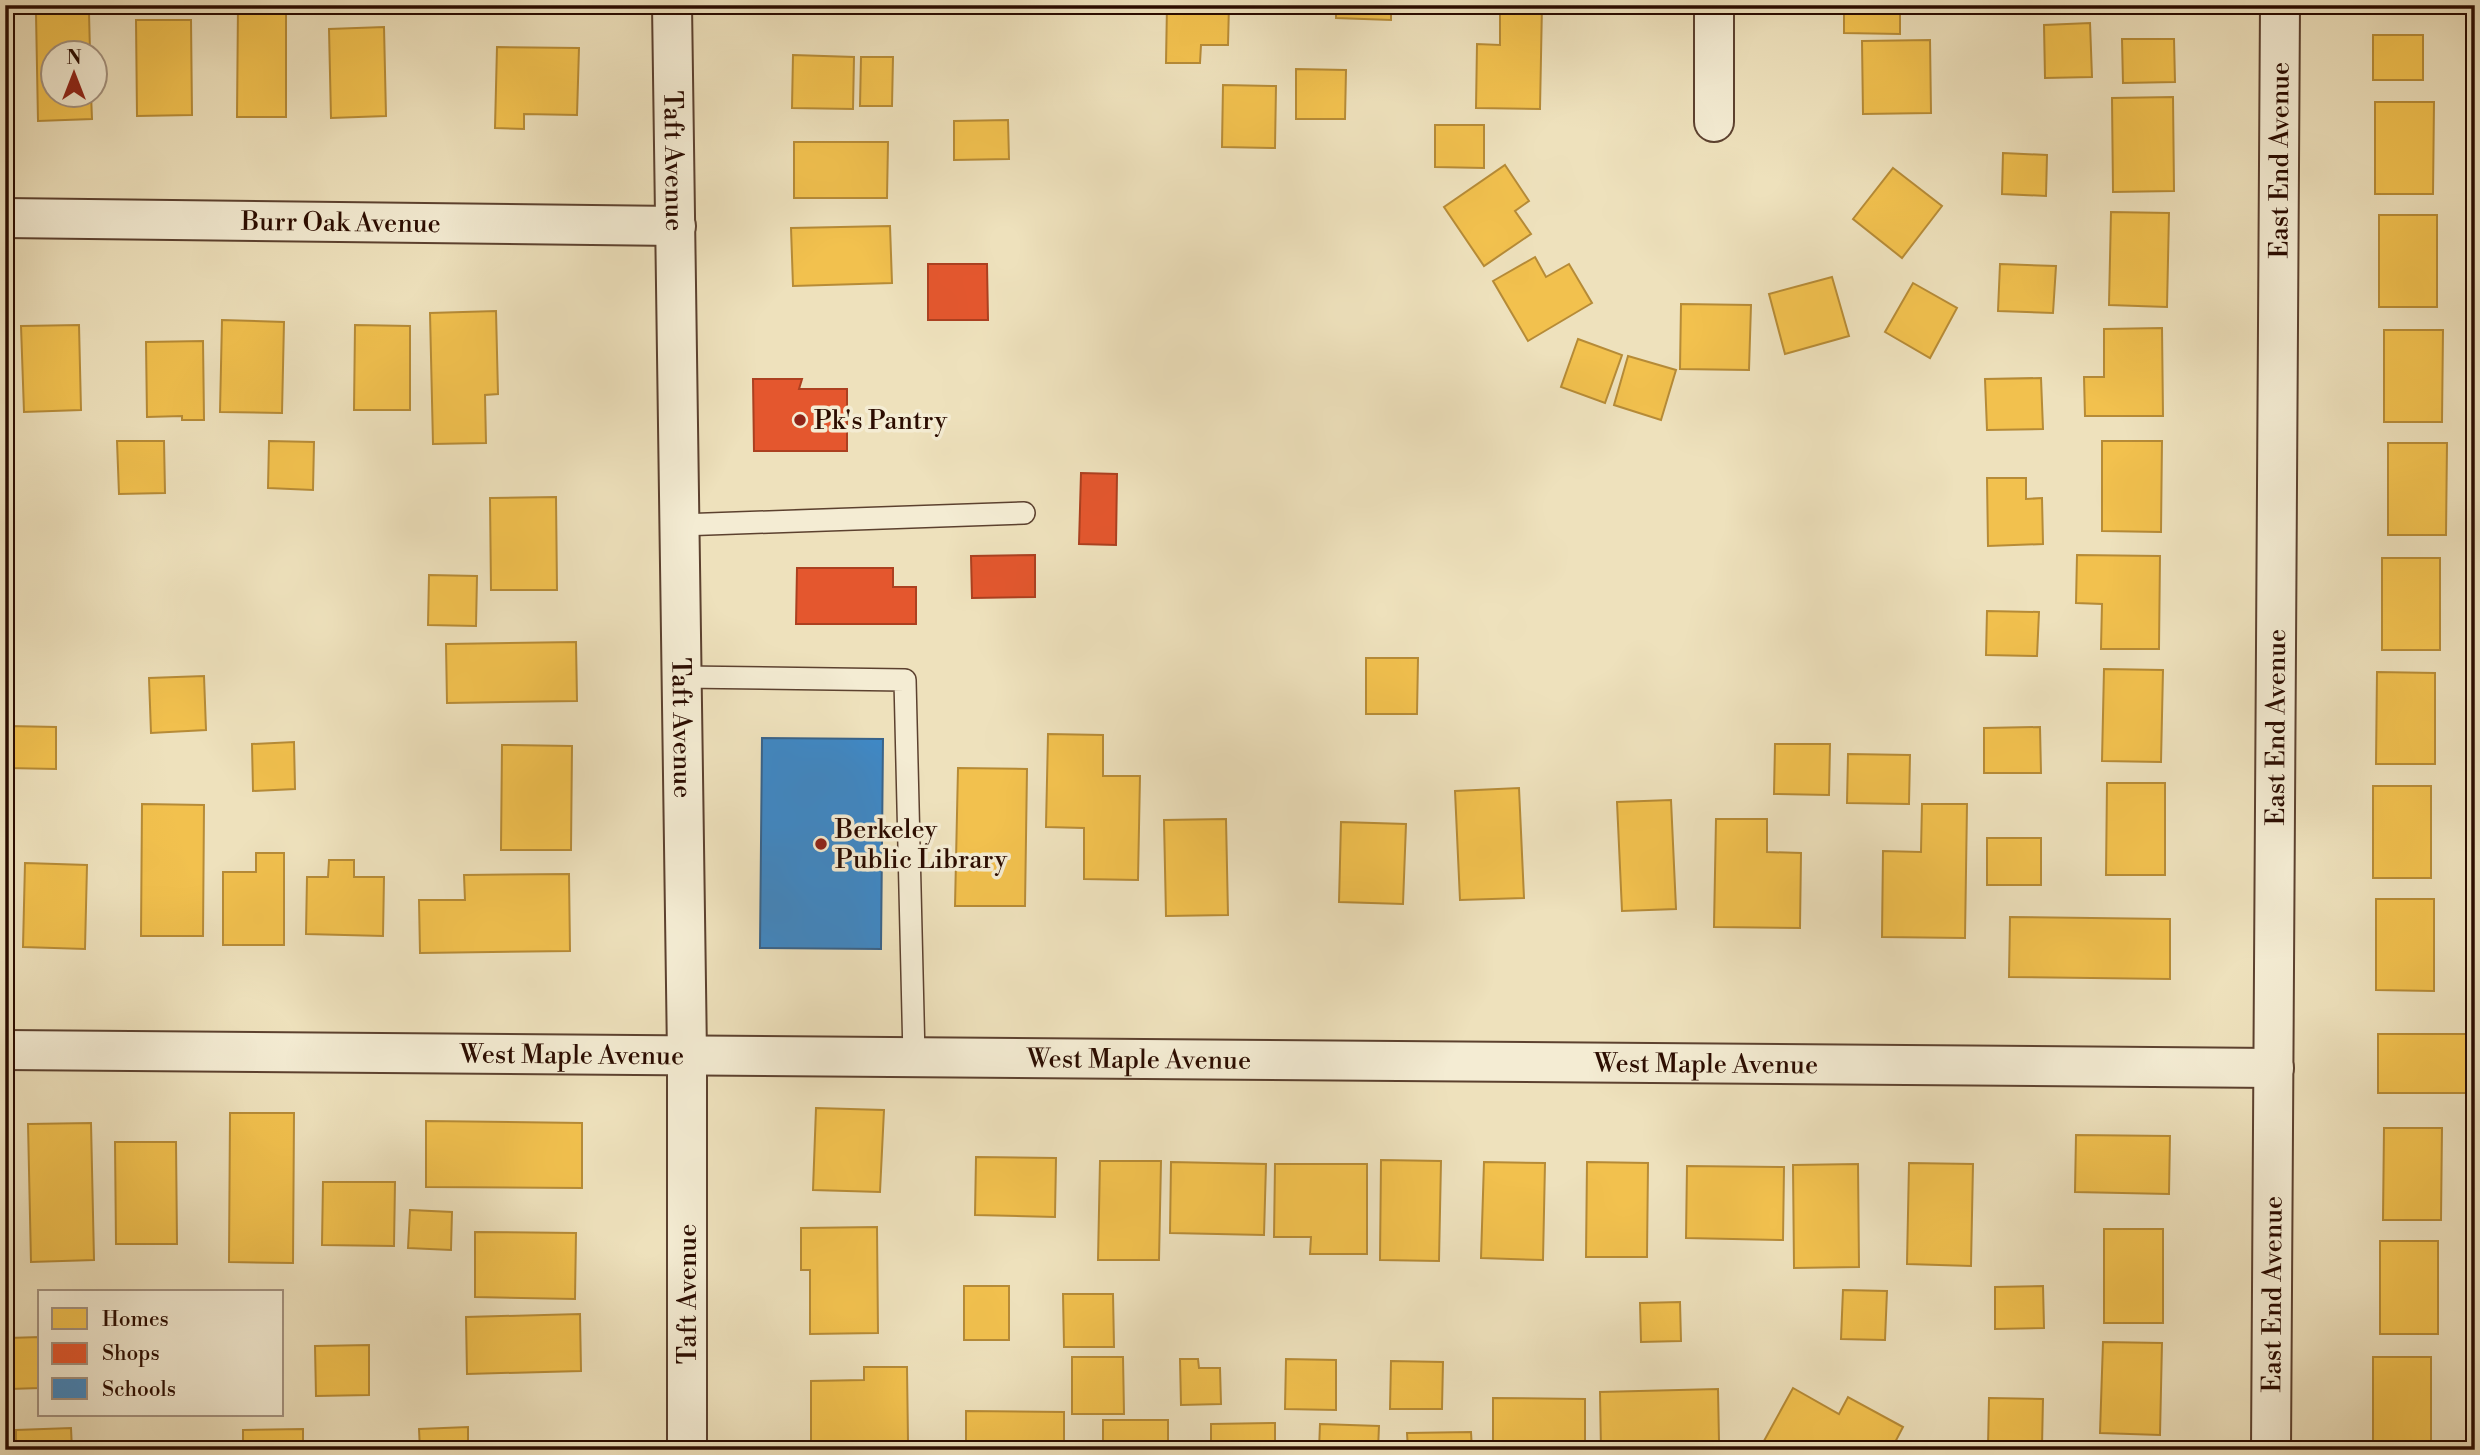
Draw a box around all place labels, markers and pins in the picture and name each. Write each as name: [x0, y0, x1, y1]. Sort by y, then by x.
place label: Pk's Pantry: [814, 405, 947, 437]
marker: Pk's Pantry: [792, 412, 808, 428]
place label: Berkeley Public Library: [834, 814, 1007, 876]
marker: Berkeley Public Library: [813, 836, 829, 852]

